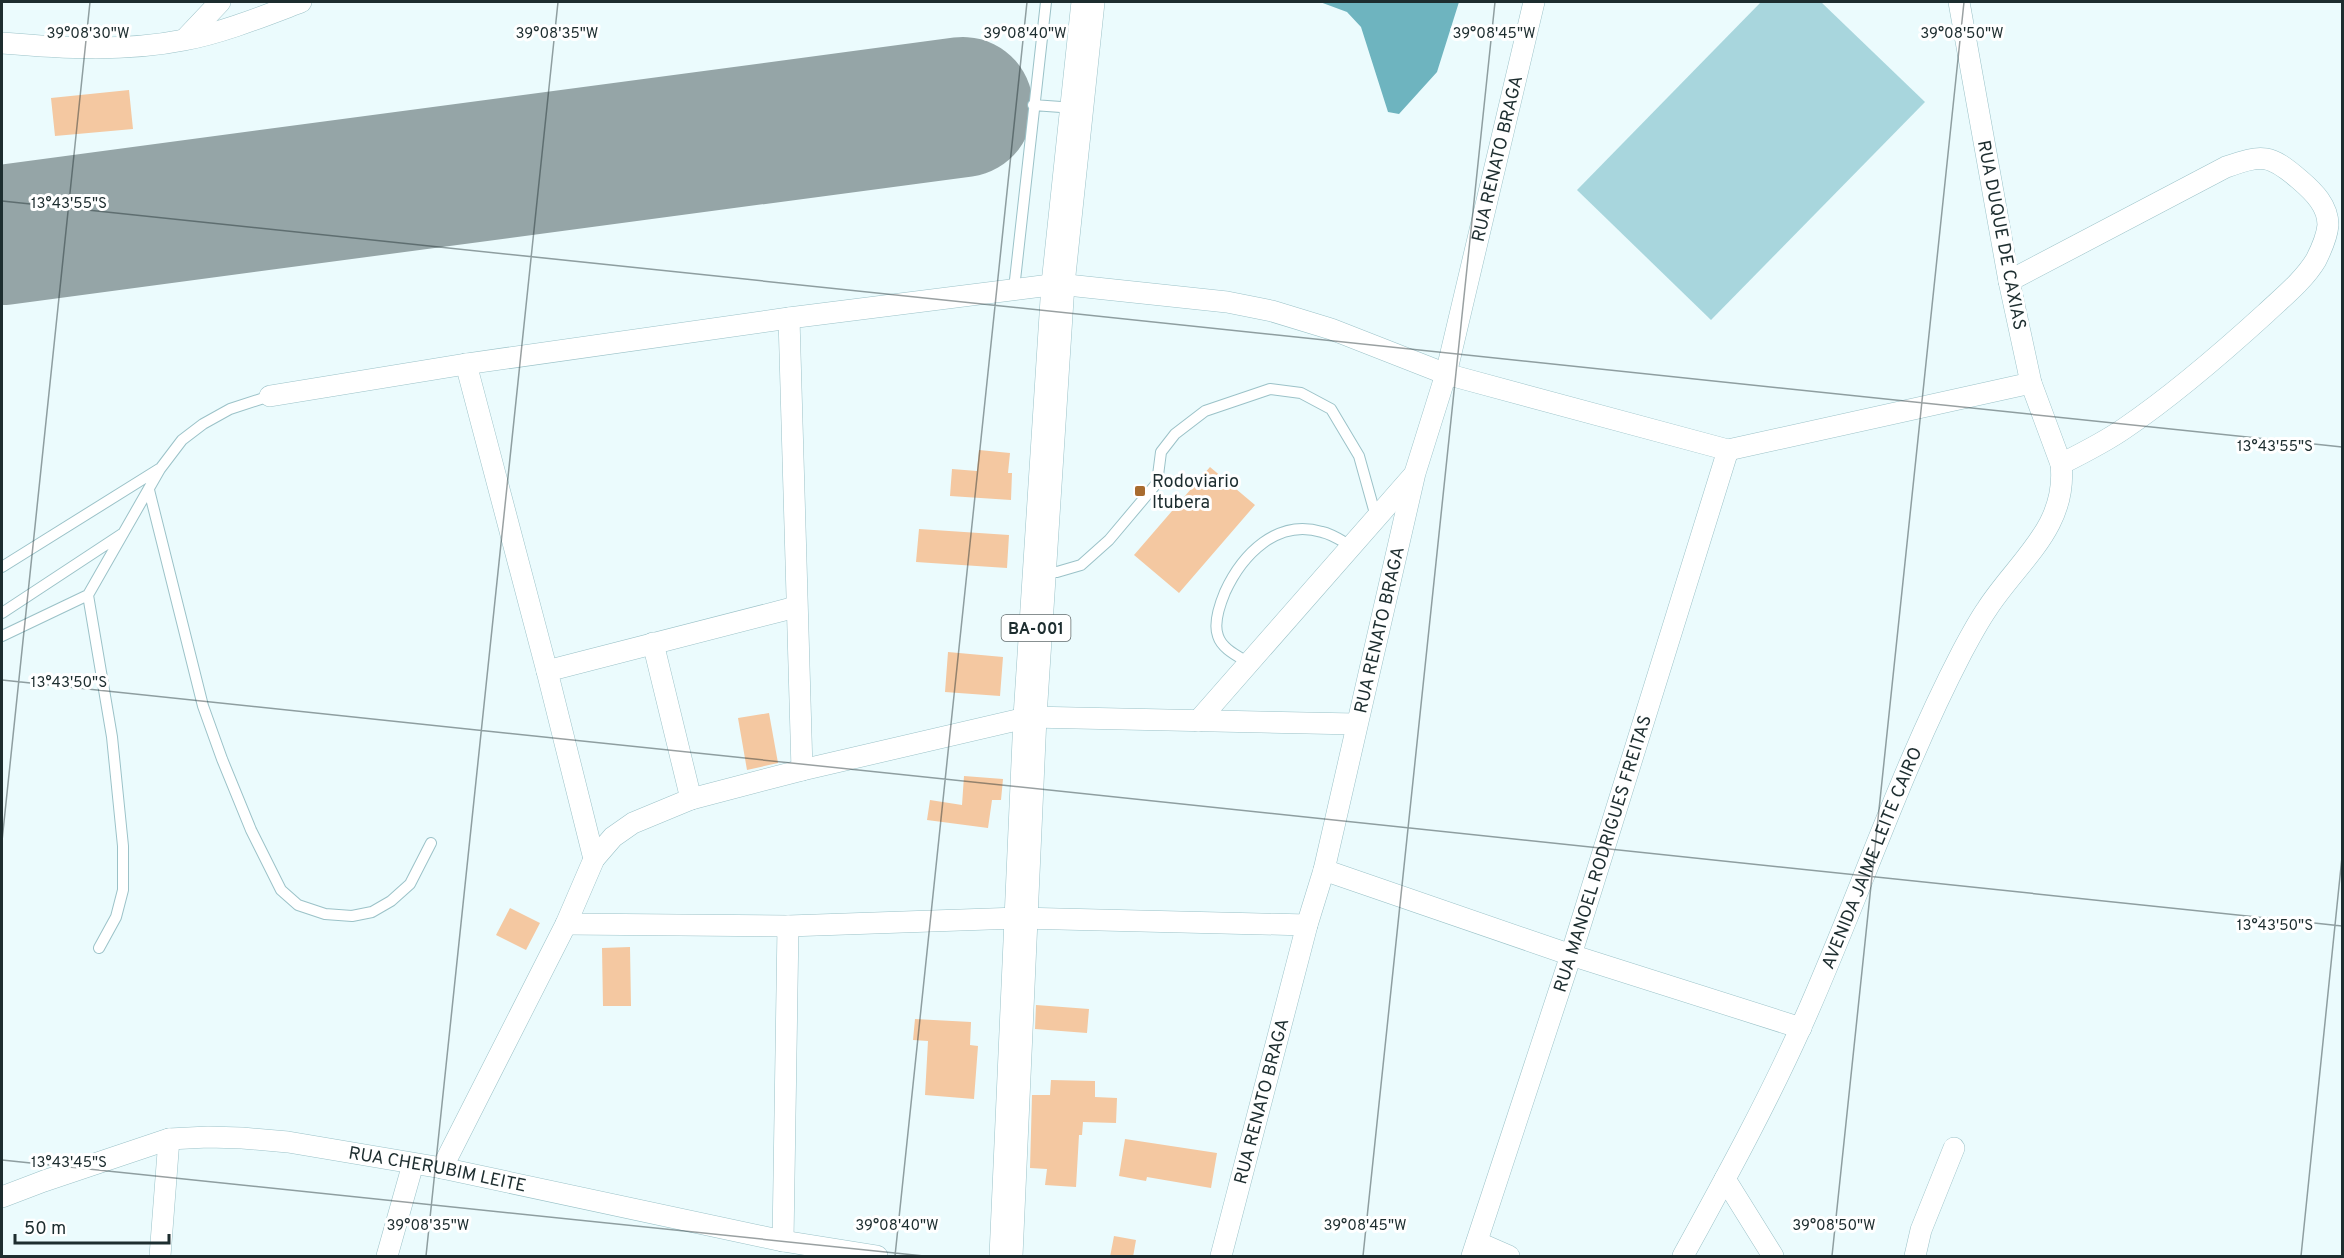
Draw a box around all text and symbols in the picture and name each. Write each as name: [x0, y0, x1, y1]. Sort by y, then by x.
text: 39°08'30"W: [47, 25, 129, 44]
text: 39°08'35"W: [516, 25, 598, 44]
text: 39°08'40"W: [983, 25, 1067, 44]
text: 39°08'45"W: [1452, 25, 1536, 44]
text: 39°08'50"W: [1920, 25, 2004, 44]
street label: RUA RENATO BRAGA: [1468, 73, 1529, 244]
street label: RUA DUQUE DE CAXIAS: [1971, 138, 2030, 332]
text: 13°43'55"S: [31, 195, 107, 214]
text: 13°43'55"S: [2237, 438, 2313, 457]
place label: Rodoviario Itubera: [1152, 471, 1239, 515]
marker: Rodoviario Itubera: [1133, 484, 1147, 498]
street label: RUA RENATO BRAGA: [1350, 544, 1411, 716]
road number: BA-001: [1002, 615, 1070, 641]
text: 13°43'50"S: [31, 674, 107, 693]
street label: RUA MANOEL RODRIGUES FREITAS: [1549, 713, 1658, 996]
street label: AVENIDA JAIME LEITE CAIRO: [1817, 744, 1928, 973]
text: 13°43'50"S: [2237, 917, 2313, 936]
street label: RUA RENATO BRAGA: [1230, 1016, 1295, 1187]
street label: RUA CHERUBIM LEITE: [347, 1142, 528, 1199]
text: 13°43'45"S: [31, 1154, 107, 1173]
scale bar: [15, 1207, 170, 1245]
text: 39°08'35"W: [387, 1217, 469, 1236]
text: 39°08'40"W: [855, 1217, 939, 1236]
text: 39°08'45"W: [1323, 1217, 1407, 1236]
text: 39°08'50"W: [1792, 1217, 1876, 1236]
text: 50 m: [24, 1218, 66, 1241]

